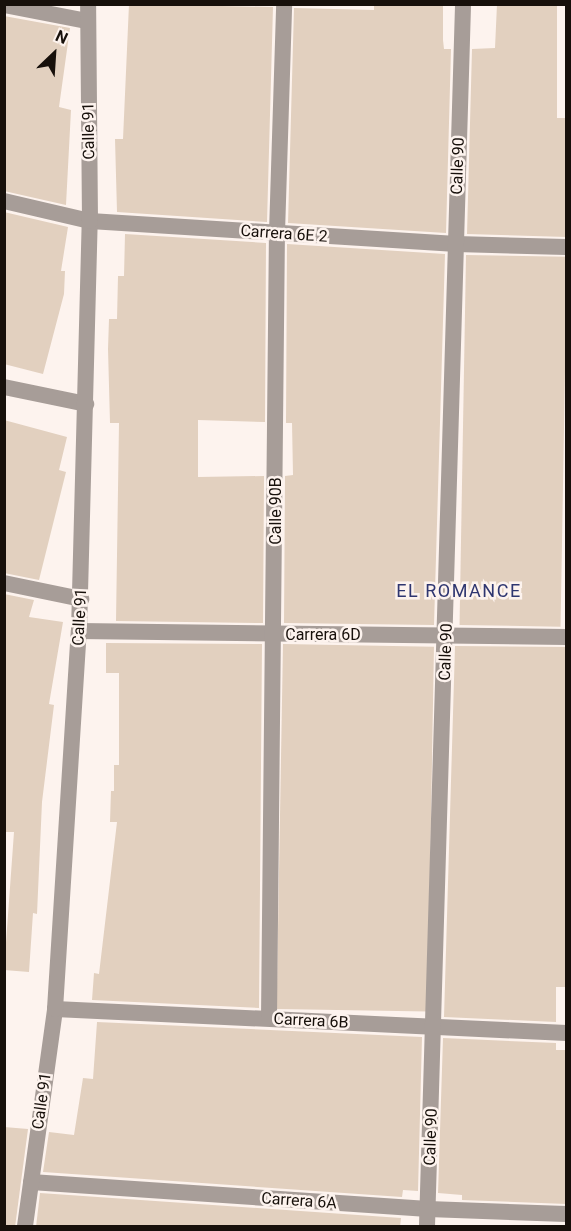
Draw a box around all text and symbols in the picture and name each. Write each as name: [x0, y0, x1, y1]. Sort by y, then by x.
north arrow: [24, 24, 84, 84]
text: N: [53, 26, 71, 48]
street label: Calle 91: [79, 102, 99, 160]
street label: Calle 90: [447, 137, 469, 195]
street label: Carrera 6E 2: [240, 221, 328, 247]
street label: Calle 90B: [266, 477, 286, 545]
district label: EL ROMANCE: [396, 580, 522, 602]
street label: Calle 91: [69, 588, 91, 646]
street label: Calle 90: [435, 623, 457, 681]
street label: Carrera 6D: [285, 625, 361, 645]
street label: Carrera 6B: [273, 1009, 349, 1033]
street label: Calle 91: [29, 1071, 55, 1131]
street label: Calle 90: [420, 1108, 442, 1166]
street label: Carrera 6A: [261, 1189, 337, 1213]

